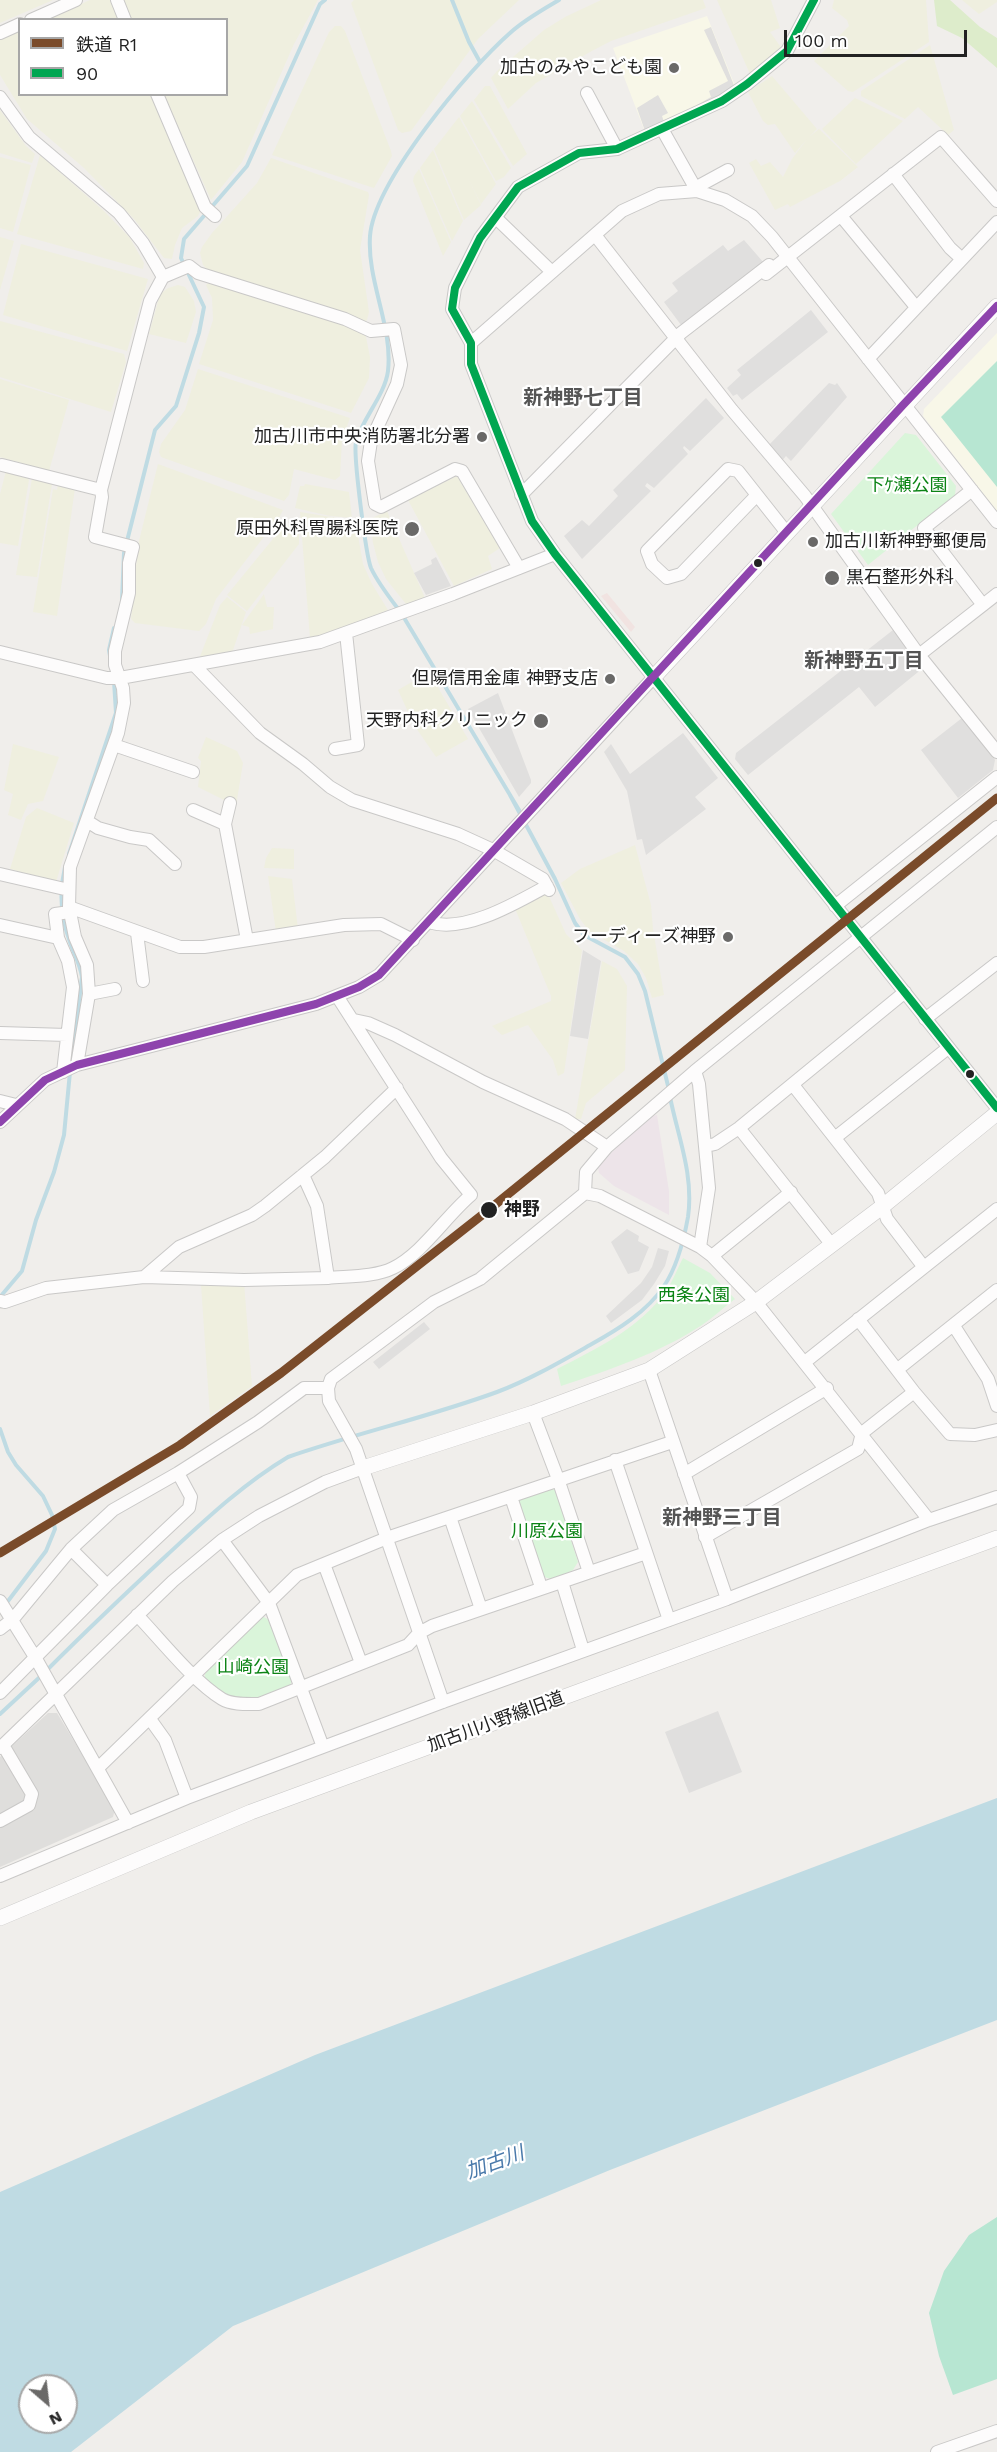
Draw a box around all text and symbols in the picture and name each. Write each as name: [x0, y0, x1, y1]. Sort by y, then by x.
legend: [18, 18, 228, 96]
scale bar: [787, 18, 970, 56]
text: 100 m: [795, 30, 848, 51]
text: 鉄道 R1: [76, 34, 137, 55]
place label: 加古のみやこども園: [500, 57, 662, 79]
marker: 加古のみやこども園: [667, 61, 681, 75]
text: 90: [76, 63, 98, 84]
district label: 新神野七丁目: [523, 386, 643, 410]
place label: 加古川市中央消防署北分署: [254, 426, 470, 448]
marker: 加古川市中央消防署北分署: [475, 430, 489, 444]
park label: 下ｹ瀬公園: [867, 475, 947, 497]
place label: 原田外科胃腸科医院: [236, 518, 398, 540]
marker: 原田外科胃腸科医院: [403, 520, 421, 538]
place label: 加古川新神野郵便局: [825, 531, 987, 553]
marker: 加古川新神野郵便局: [806, 535, 820, 549]
unlabelled marker: [752, 557, 764, 569]
place label: 黒石整形外科: [846, 567, 954, 589]
marker: 黒石整形外科: [823, 569, 841, 587]
district label: 新神野五丁目: [804, 649, 924, 673]
place label: 但陽信用金庫 神野支店: [412, 668, 598, 690]
marker: 但陽信用金庫 神野支店: [603, 672, 617, 686]
place label: 天野内科クリニック: [366, 710, 528, 732]
marker: 天野内科クリニック: [532, 712, 550, 730]
place label: フーディーズ神野: [572, 926, 716, 948]
marker: フーディーズ神野: [721, 930, 735, 944]
unlabelled marker: [964, 1068, 976, 1080]
place label: 神野: [504, 1199, 540, 1221]
marker: 神野: [479, 1200, 499, 1220]
park label: 西条公園: [658, 1285, 730, 1307]
district label: 新神野三丁目: [662, 1506, 782, 1530]
park label: 川原公園: [511, 1521, 583, 1543]
park label: 山崎公園: [217, 1657, 289, 1679]
street label: 加古川小野線旧道: [425, 1687, 567, 1757]
water label: 加古川: [463, 2141, 527, 2185]
north arrow: [18, 2374, 78, 2434]
text: N: [46, 2407, 65, 2430]

